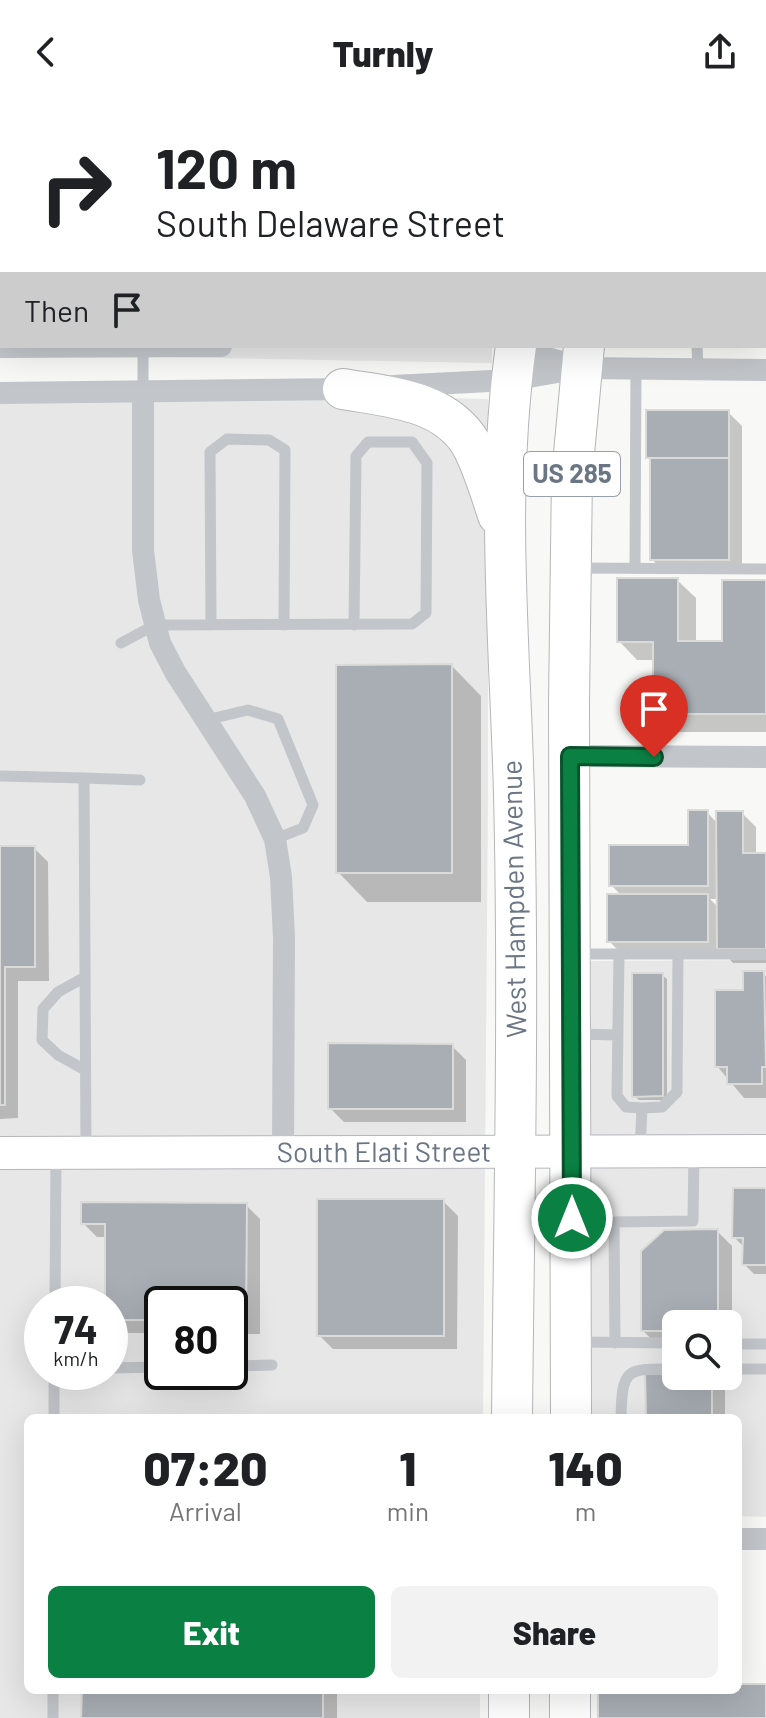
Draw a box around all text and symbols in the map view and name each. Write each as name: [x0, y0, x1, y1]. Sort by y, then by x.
icon: back: [24, 30, 68, 74]
icon: share: [698, 30, 742, 74]
text: Turnly: [333, 31, 433, 74]
text: 120 m: [156, 133, 297, 200]
icon: right: [24, 136, 128, 240]
text: South Delaware Street: [156, 201, 505, 244]
icon: arrive: [105, 288, 149, 332]
text: Then: [24, 292, 89, 328]
road number: US 285: [524, 452, 620, 496]
pin: [620, 675, 688, 757]
icon: arrive: [632, 687, 676, 731]
street label: West Hampden Avenue: [494, 760, 532, 1038]
street label: South Elati Street: [277, 1134, 491, 1168]
position arrow: [530, 1176, 614, 1260]
speed limit sign: 80: [144, 1286, 248, 1390]
text: 74: [54, 1304, 98, 1352]
map controls: [662, 1310, 742, 1390]
button: search: [662, 1310, 742, 1390]
text: km/h: [53, 1346, 99, 1370]
text: 07:20: [143, 1438, 268, 1496]
text: 1: [399, 1438, 416, 1496]
text: 140: [548, 1438, 623, 1496]
text: Arrival: [169, 1495, 242, 1526]
text: min: [387, 1495, 429, 1526]
text: m: [575, 1495, 596, 1526]
button: Exit: [48, 1586, 375, 1678]
button: Share: [391, 1586, 718, 1678]

